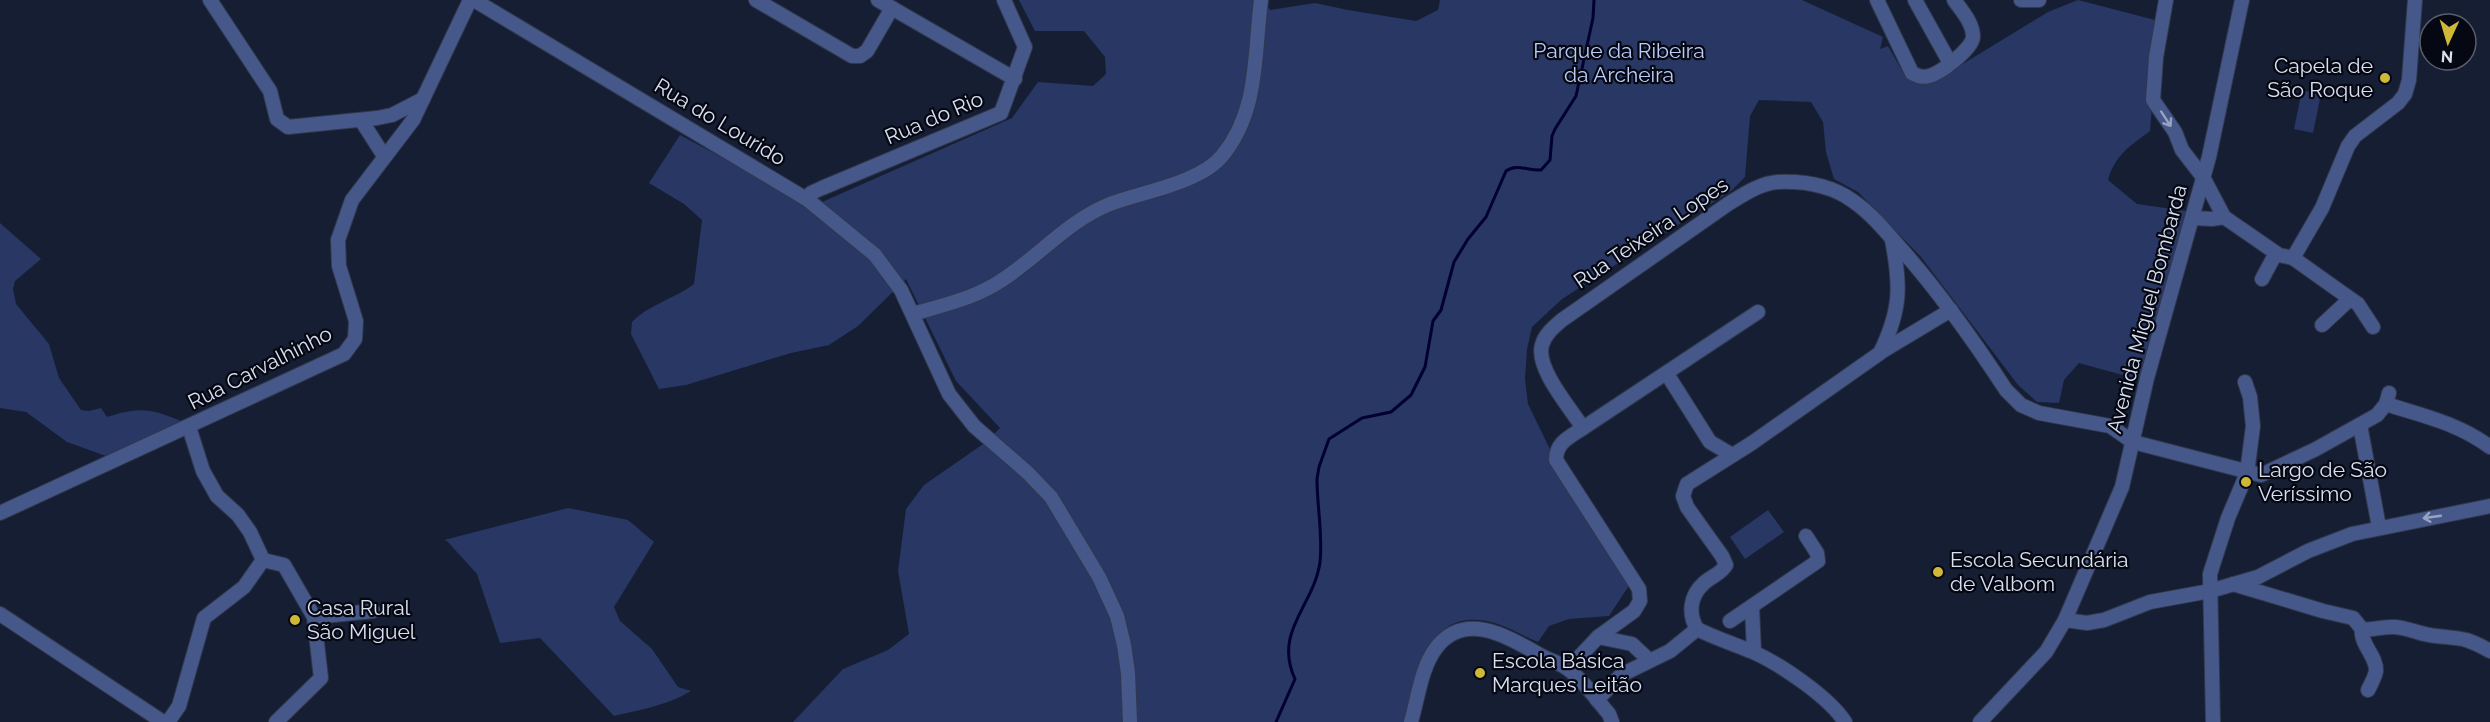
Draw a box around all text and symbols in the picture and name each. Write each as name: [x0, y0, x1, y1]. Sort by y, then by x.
north arrow: [2418, 12, 2478, 72]
park label: Parque da Ribeira da Archeira: [1533, 38, 1705, 87]
text: N: [2440, 47, 2454, 66]
place label: Capela de São Roque: [2267, 53, 2373, 102]
marker: Capela de São Roque: [2378, 71, 2392, 85]
street label: Rua do Lourido: [650, 73, 790, 170]
street label: Rua do Rio: [881, 86, 987, 149]
one-way arrow: [2160, 110, 2172, 127]
street label: Rua Teixeira Lopes: [1569, 172, 1733, 293]
street label: Avenida Miguel Bombarda: [2101, 182, 2192, 436]
street label: Rua Carvalhinho: [184, 321, 336, 415]
place label: Largo de São Veríssimo: [2258, 457, 2387, 506]
marker: Largo de São Veríssimo: [2239, 475, 2253, 489]
one-way arrow: [2423, 511, 2443, 522]
place label: Escola Secundária de Valbom: [1950, 547, 2129, 596]
marker: Escola Secundária de Valbom: [1931, 565, 1945, 579]
place label: Casa Rural São Miguel: [307, 595, 416, 644]
marker: Casa Rural São Miguel: [288, 613, 302, 627]
place label: Escola Básica Marques Leitão: [1492, 648, 1642, 697]
marker: Escola Básica Marques Leitão: [1473, 666, 1487, 680]

